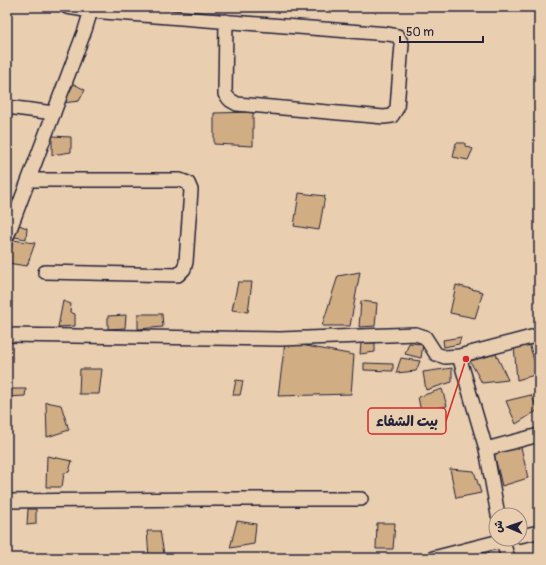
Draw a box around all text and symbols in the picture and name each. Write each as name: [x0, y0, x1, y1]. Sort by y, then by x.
scale bar: [400, 18, 483, 44]
text: 50 m: [406, 25, 434, 40]
callout: بيت الشفاء: [368, 408, 446, 434]
text: بيت الشفاء: [376, 413, 438, 430]
north arrow: [488, 507, 528, 547]
text: ش: [492, 520, 505, 533]

